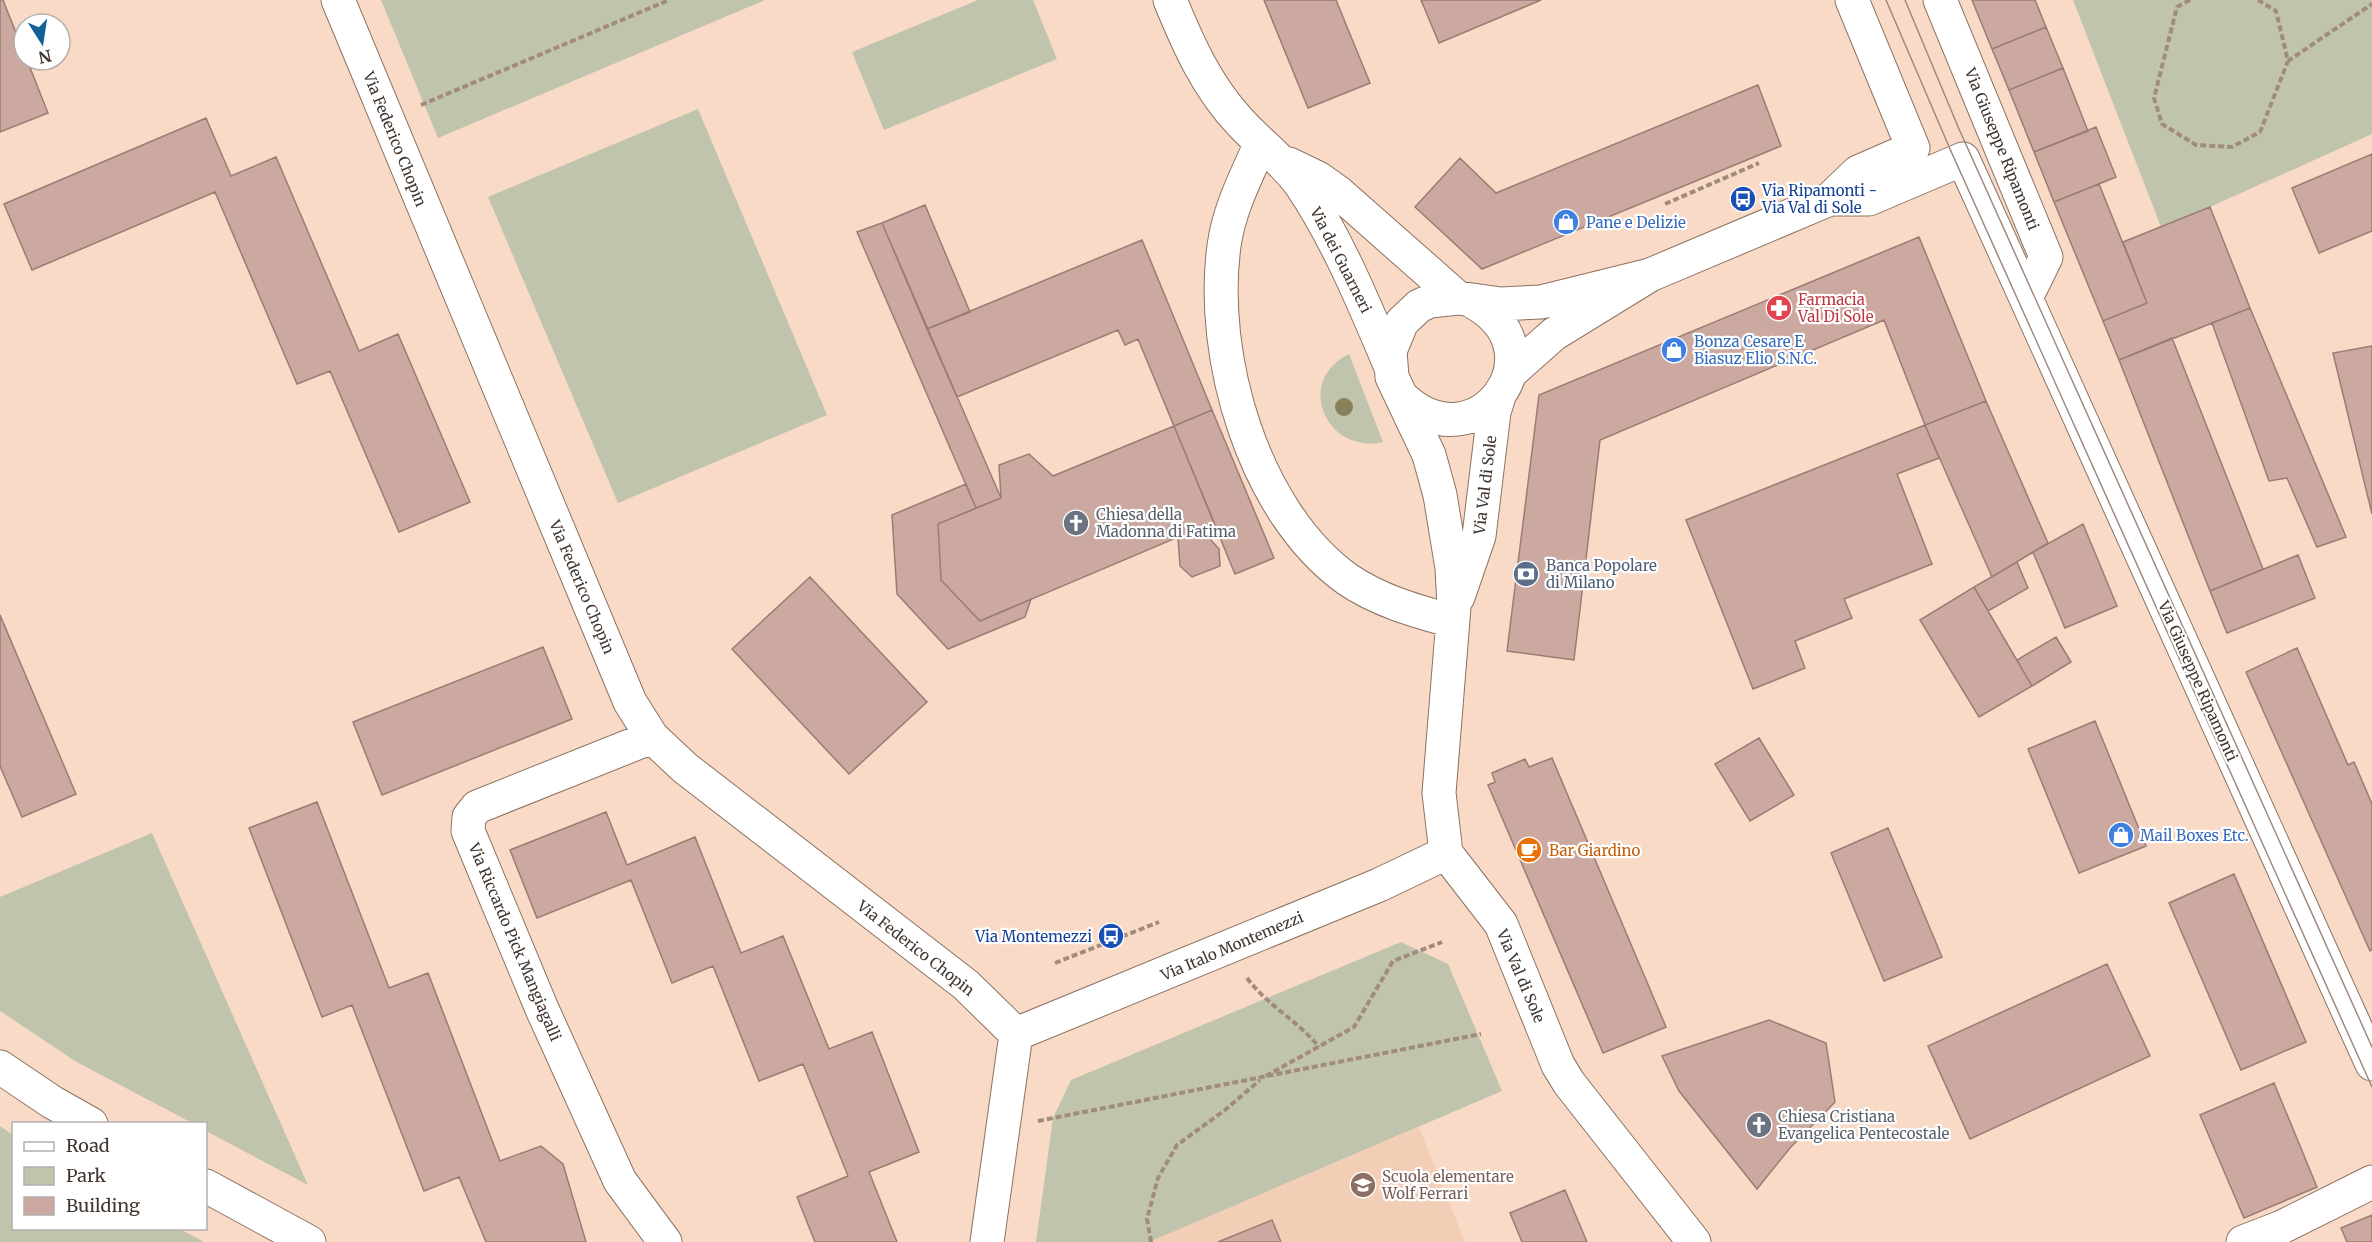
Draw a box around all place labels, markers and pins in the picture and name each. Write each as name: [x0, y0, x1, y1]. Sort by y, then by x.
place label: Via Ripamonti - Via Val di Sole: [1761, 181, 1877, 217]
bus stop icon: Via Ripamonti - Via Val di Sole: [1728, 184, 1758, 214]
shop icon: Pane e Delizie: [1551, 207, 1581, 237]
place label: Pane e Delizie: [1586, 213, 1686, 232]
place label: Farmacia Val Di Sole: [1797, 290, 1874, 326]
pharmacy icon: Farmacia Val Di Sole: [1764, 293, 1794, 323]
place label: Bonza Cesare E Biasuz Elio S.N.C.: [1694, 332, 1817, 368]
shop icon: Bonza Cesare E Biasuz Elio S.N.C.: [1659, 335, 1689, 365]
place label: Chiesa della Madonna di Fatima: [1096, 505, 1236, 541]
church icon: Chiesa della Madonna di Fatima: [1061, 508, 1091, 538]
place label: Banca Popolare di Milano: [1546, 556, 1657, 592]
bank icon: Banca Popolare di Milano: [1511, 559, 1541, 589]
shop icon: Mail Boxes Etc.: [2106, 820, 2136, 850]
place label: Mail Boxes Etc.: [2140, 826, 2249, 845]
cafe icon: Bar Giardino: [1514, 835, 1544, 865]
place label: Bar Giardino: [1549, 841, 1641, 860]
bus stop icon: Via Montemezzi: [1096, 921, 1126, 951]
place label: Via Montemezzi: [974, 927, 1092, 946]
place label: Chiesa Cristiana Evangelica Pentecostale: [1778, 1107, 1950, 1143]
church icon: Chiesa Cristiana Evangelica Pentecostale: [1744, 1110, 1774, 1140]
place label: Scuola elementare Wolf Ferrari: [1381, 1167, 1514, 1203]
school or university icon: Scuola elementare Wolf Ferrari: [1348, 1170, 1378, 1200]

